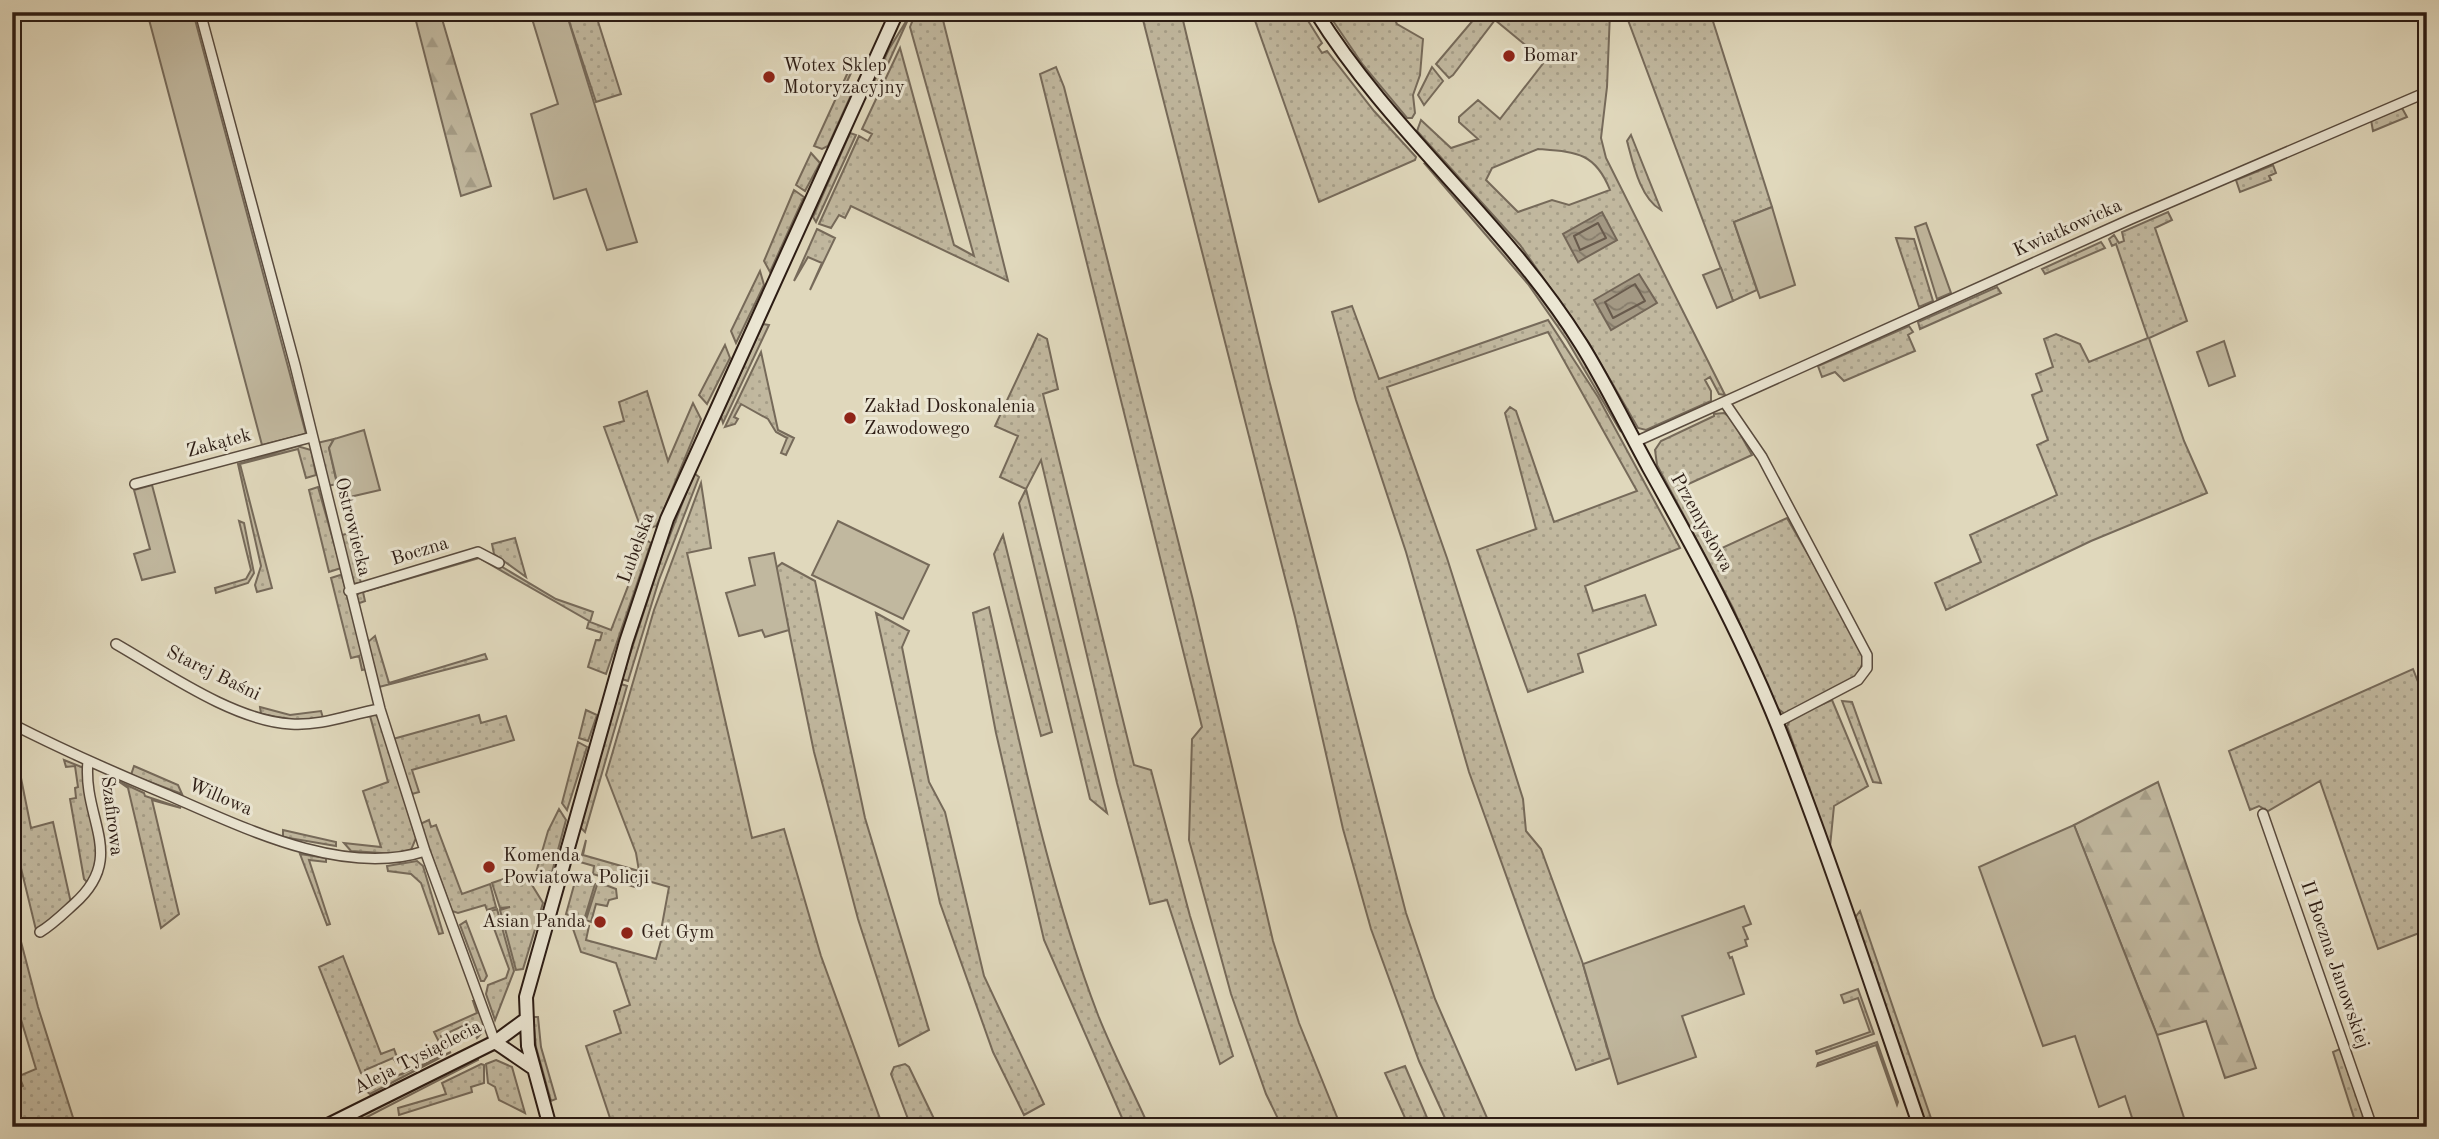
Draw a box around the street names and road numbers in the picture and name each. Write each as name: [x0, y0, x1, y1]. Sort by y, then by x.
street label: Kwiatkowicka: [2011, 196, 2126, 261]
street label: Zakątek: [185, 426, 254, 462]
street label: Przemysłowa: [1666, 471, 1736, 576]
street label: Ostrowiecka: [331, 476, 374, 579]
street label: Lubelska: [615, 509, 659, 586]
street label: Boczna: [389, 534, 451, 570]
street label: Starej Baśni: [163, 643, 263, 705]
street label: Szafirowa: [97, 775, 125, 857]
street label: Willowa: [185, 776, 255, 820]
street label: II Boczna Janowskiej: [2296, 879, 2372, 1051]
street label: Aleja Tysiąclecia: [351, 1017, 485, 1098]

